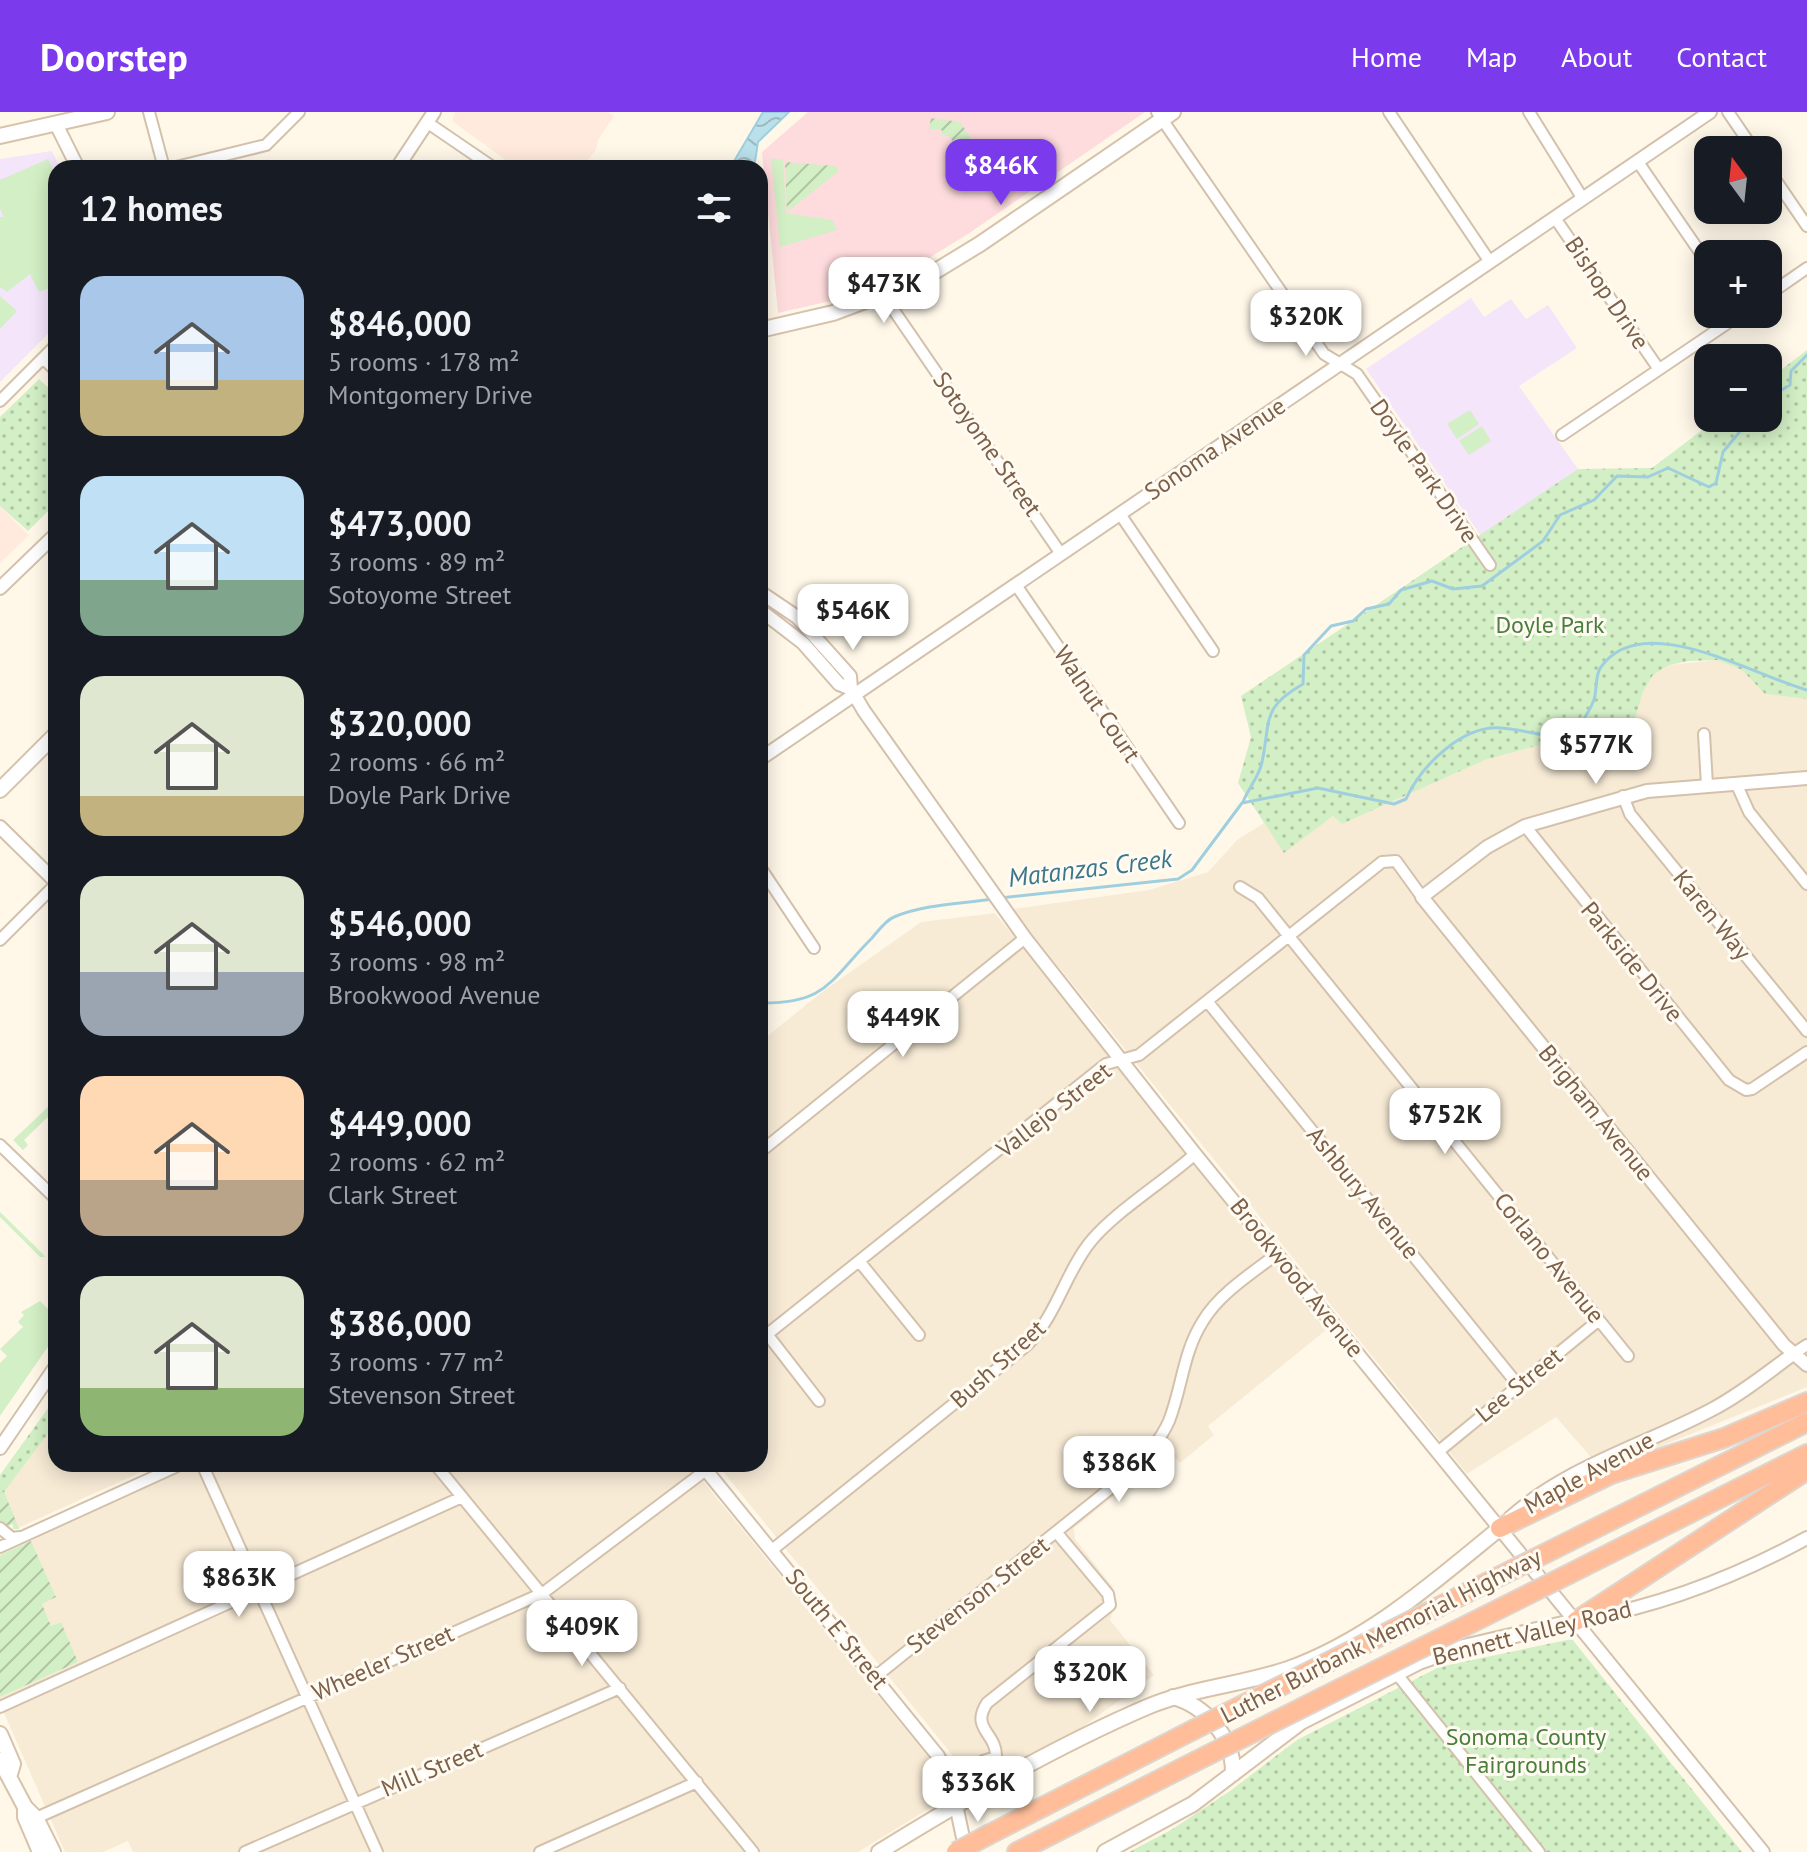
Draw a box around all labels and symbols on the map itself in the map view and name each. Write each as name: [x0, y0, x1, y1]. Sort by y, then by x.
north arrow: [1694, 136, 1782, 224]
pin: $846K: [945, 139, 1057, 207]
street label: Bishop Drive: [1558, 230, 1657, 355]
pin: $473K: [828, 257, 940, 325]
pin: $320K: [1250, 290, 1362, 358]
street label: Sotoyome Street: [926, 366, 1049, 522]
street label: Sonoma Avenue: [1138, 390, 1291, 507]
street label: Doyle Park Drive: [1363, 393, 1485, 549]
pin: $546K: [797, 584, 909, 652]
park label: Doyle Park: [1495, 609, 1605, 640]
street label: Walnut Court: [1047, 639, 1148, 768]
pin: $577K: [1540, 718, 1652, 786]
water label: Matanzas Creek: [1006, 841, 1175, 894]
street label: Karen Way: [1667, 863, 1758, 966]
street label: Parkside Drive: [1574, 895, 1690, 1028]
pin: $449K: [847, 991, 959, 1059]
street label: Brigham Avenue: [1532, 1038, 1661, 1187]
street label: Vallejo Street: [989, 1055, 1117, 1165]
pin: $752K: [1389, 1088, 1501, 1156]
street label: Ashbury Avenue: [1300, 1120, 1426, 1265]
street label: Corlano Avenue: [1487, 1186, 1612, 1329]
street label: Brookwood Avenue: [1224, 1192, 1371, 1364]
street label: Bush Street: [943, 1313, 1052, 1415]
street label: Lee Street: [1469, 1340, 1568, 1429]
street label: Maple Avenue: [1518, 1424, 1659, 1521]
pin: $386K: [1063, 1436, 1175, 1504]
street label: Stevenson Street: [900, 1529, 1055, 1660]
street label: Luther Burbank Memorial Highway: [1215, 1541, 1546, 1730]
pin: $863K: [183, 1551, 295, 1619]
street label: South E Street: [779, 1562, 896, 1695]
street label: Bennett Valley Road: [1429, 1593, 1635, 1672]
pin: $409K: [526, 1600, 638, 1668]
street label: Wheeler Street: [307, 1617, 459, 1708]
pin: $320K: [1034, 1646, 1146, 1714]
park label: Sonoma County Fairgrounds: [1446, 1721, 1606, 1780]
street label: Mill Street: [376, 1733, 487, 1804]
pin: $336K: [922, 1756, 1034, 1824]

